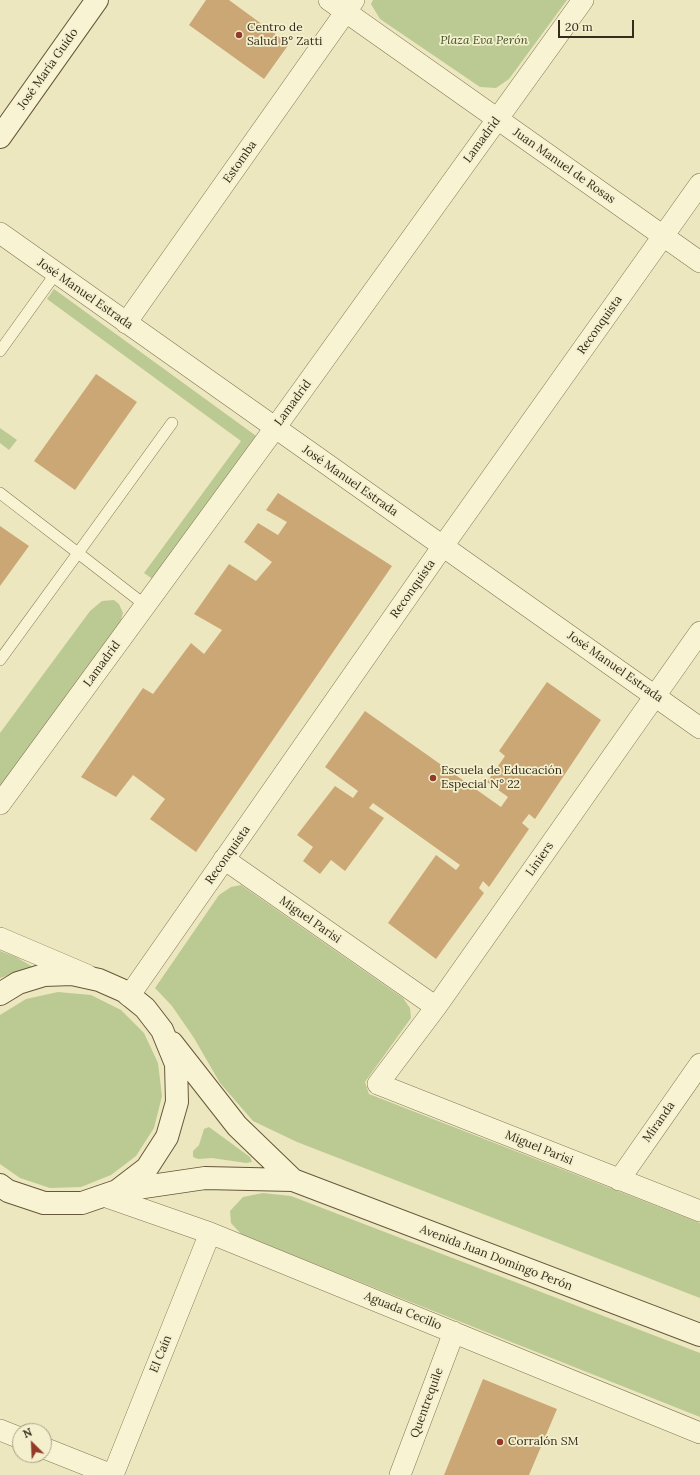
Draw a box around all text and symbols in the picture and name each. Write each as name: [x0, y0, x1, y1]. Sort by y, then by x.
scale bar: [560, 12, 636, 38]
text: 20 m: [565, 19, 593, 34]
place label: Centro de Salud B° Zatti: [247, 21, 322, 49]
street label: José María Guido: [15, 26, 81, 112]
marker: Centro de Salud B° Zatti: [234, 30, 244, 40]
park label: Plaza Eva Perón: [440, 34, 528, 48]
street label: Lamadrid: [461, 114, 503, 166]
street label: Juan Manuel de Rosas: [510, 125, 618, 207]
street label: Estomba: [220, 138, 260, 186]
street label: José Manuel Estrada: [34, 256, 136, 332]
street label: Reconquista: [574, 293, 626, 357]
street label: Lamadrid: [272, 377, 314, 429]
street label: José Manuel Estrada: [299, 443, 401, 519]
street label: Reconquista: [387, 557, 439, 621]
street label: José Manuel Estrada: [564, 629, 666, 705]
street label: Lamadrid: [81, 638, 123, 690]
place label: Escuela de Educación Especial N° 22: [441, 764, 562, 792]
marker: Escuela de Educación Especial N° 22: [428, 773, 438, 783]
street label: Reconquista: [202, 823, 254, 887]
street label: Liniers: [523, 839, 557, 879]
street label: Miguel Parisi: [276, 893, 344, 947]
street label: Miranda: [640, 1099, 678, 1145]
street label: Miguel Parisi: [503, 1128, 575, 1168]
street label: Avenida Juan Domingo Perón: [418, 1222, 574, 1294]
street label: Aguada Cecilio: [362, 1289, 444, 1333]
street label: El Caín: [147, 1333, 175, 1375]
street label: Quentrequile: [408, 1366, 446, 1440]
north arrow: [12, 1423, 52, 1463]
text: N: [21, 1425, 34, 1441]
place label: Corralón SM: [508, 1435, 578, 1449]
marker: Corralón SM: [495, 1437, 505, 1447]

